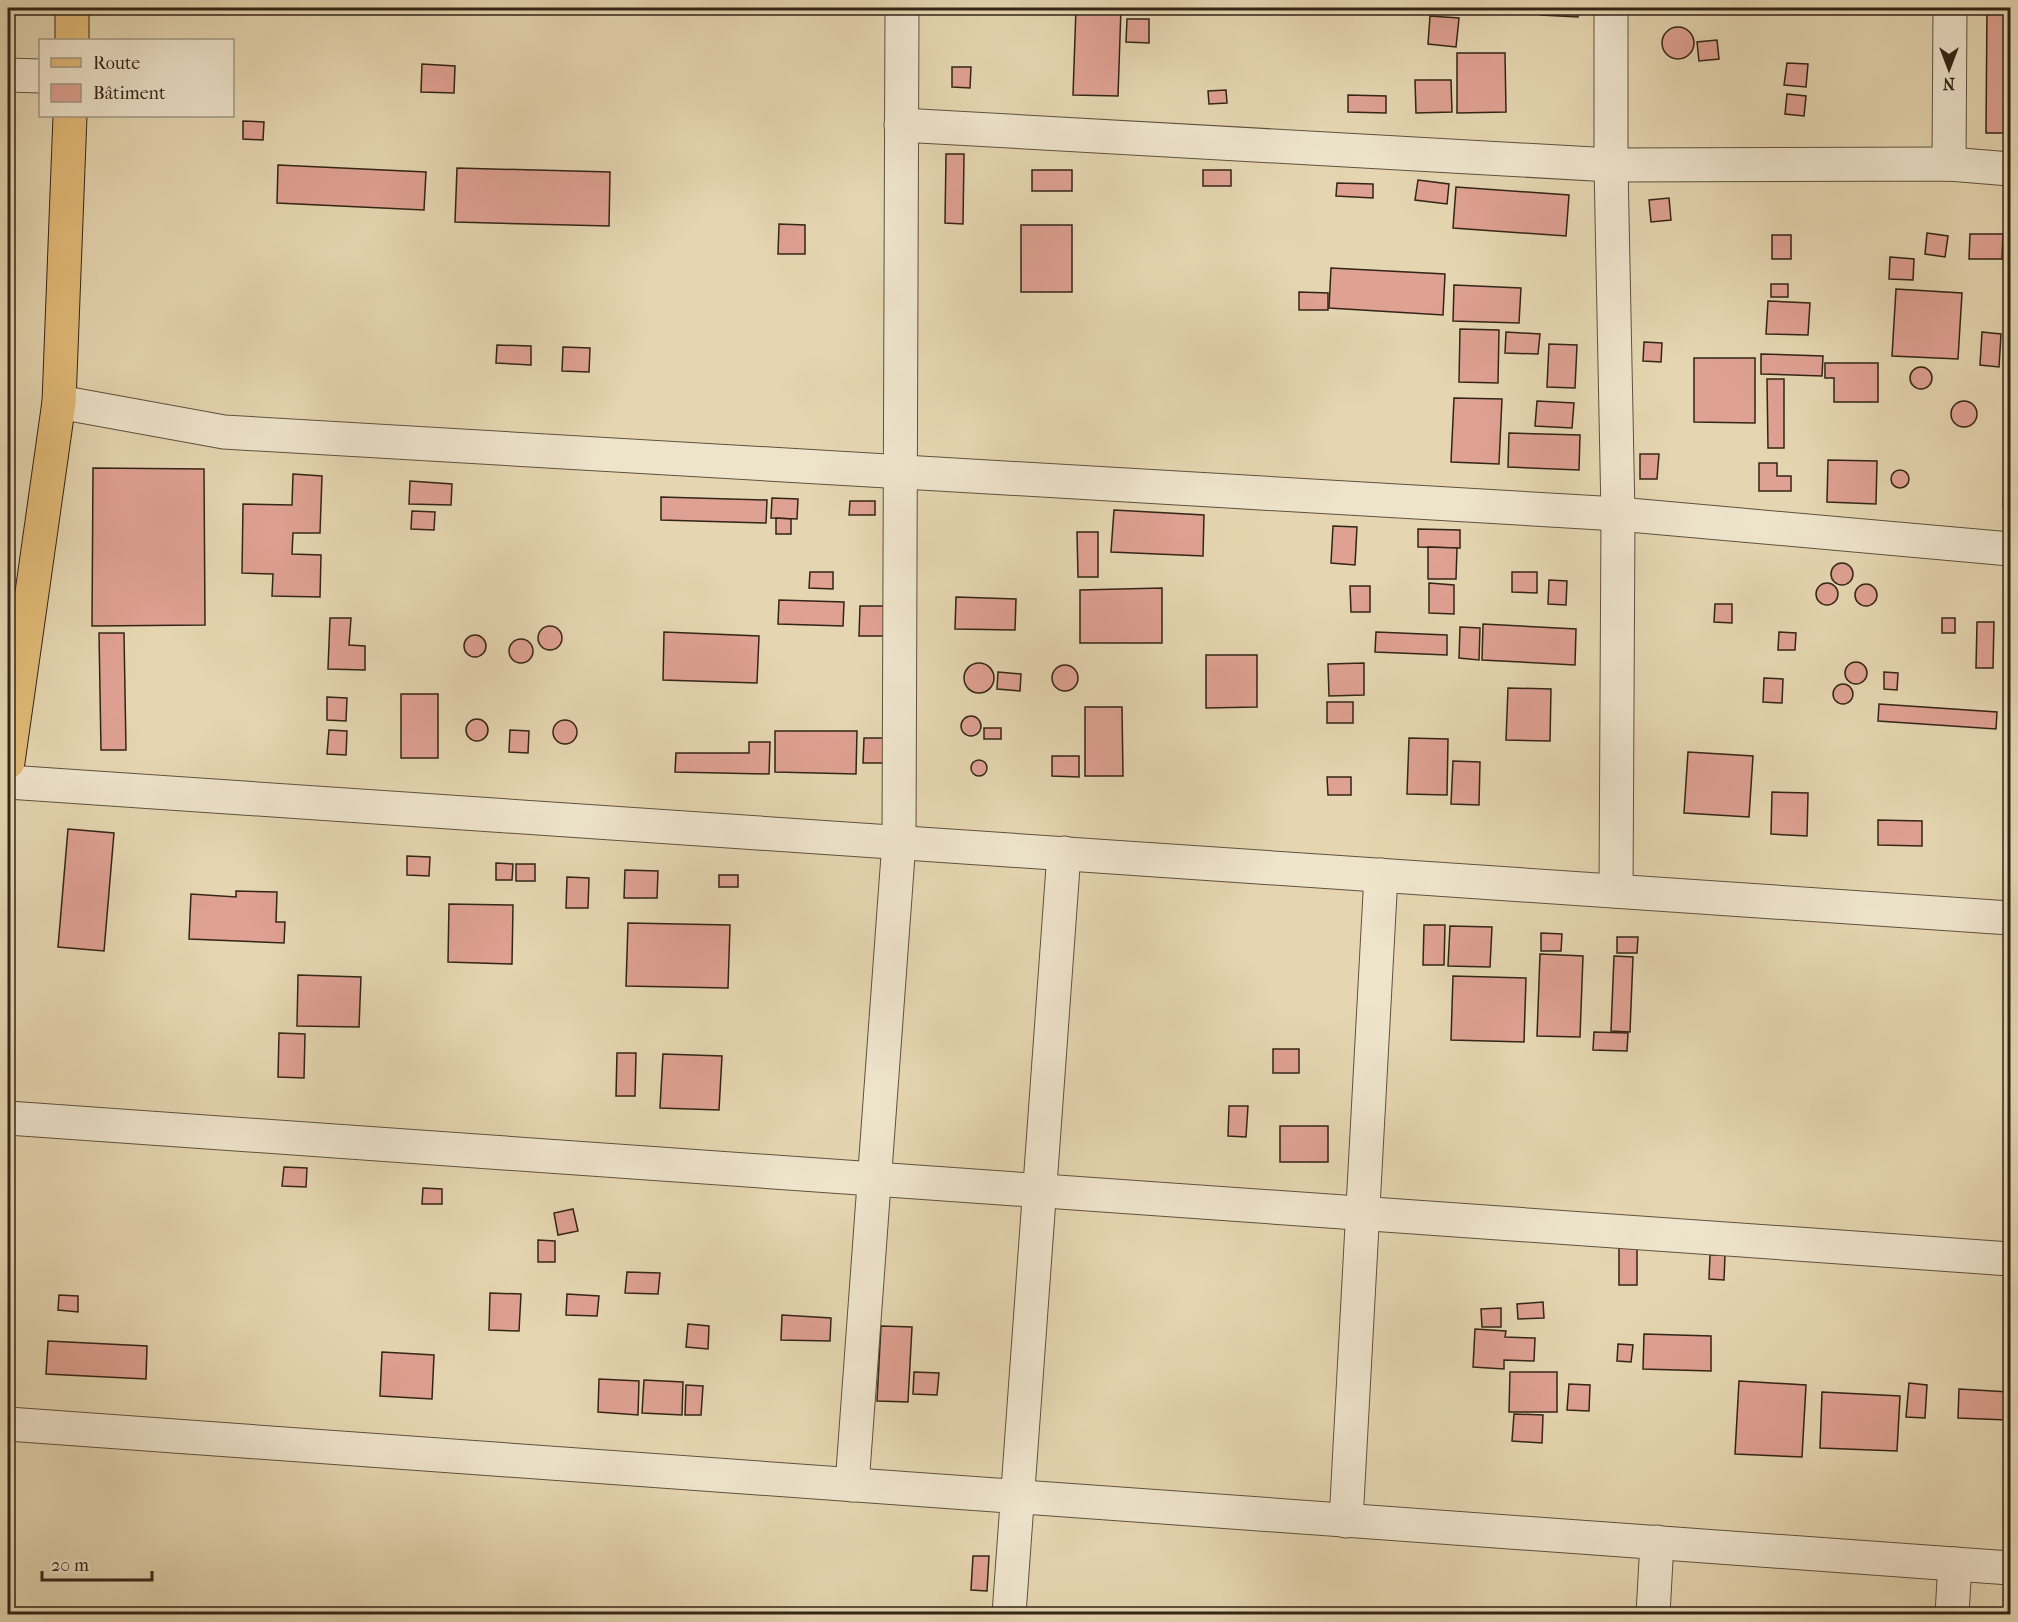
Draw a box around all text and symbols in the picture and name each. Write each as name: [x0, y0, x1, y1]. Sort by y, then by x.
legend: [39, 39, 234, 117]
north arrow: [1919, 39, 1979, 99]
text: Route: [93, 53, 140, 74]
text: N: [1942, 74, 1955, 93]
text: Bâtiment: [93, 83, 166, 104]
scale bar: [42, 1544, 152, 1582]
text: 20 m: [51, 1555, 89, 1576]

